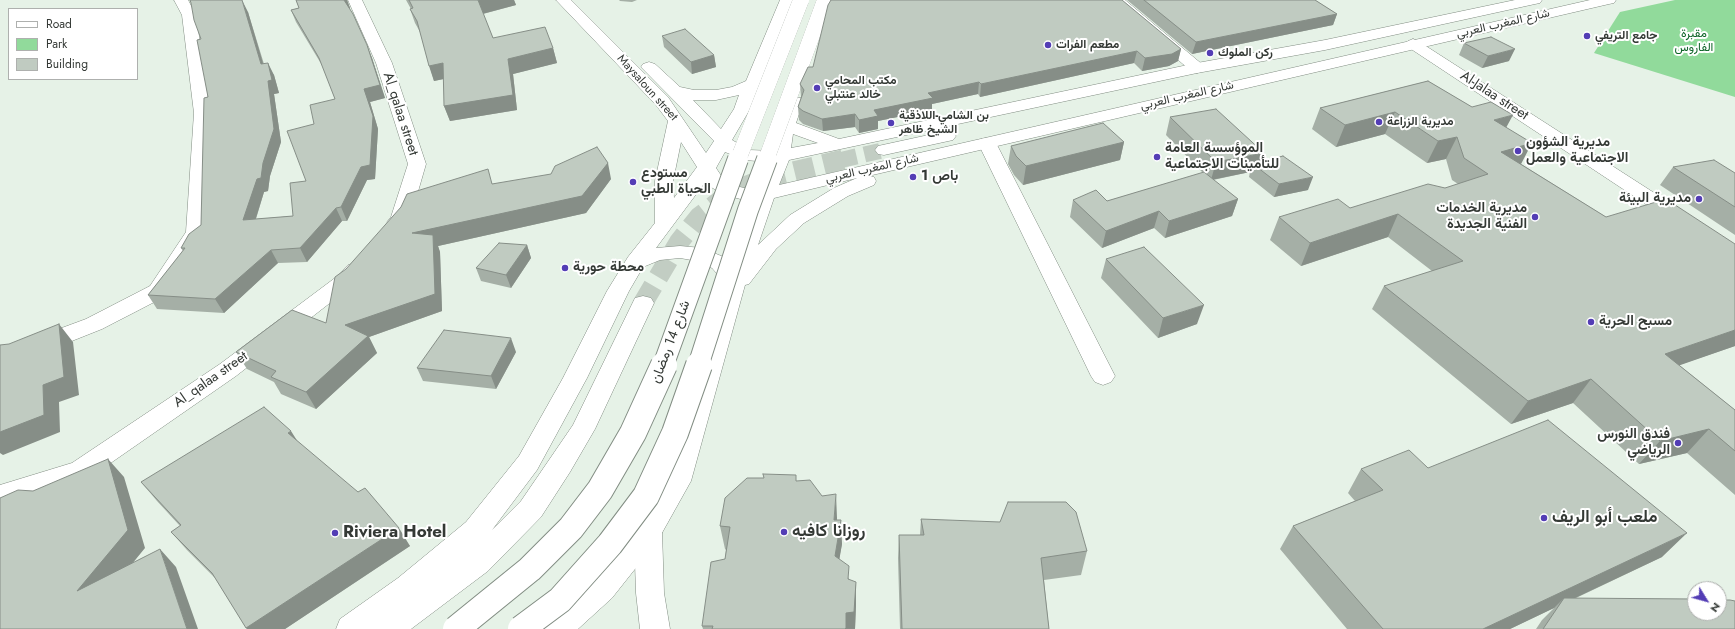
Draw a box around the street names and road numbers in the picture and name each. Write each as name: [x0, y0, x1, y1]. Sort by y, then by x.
street label: شارع المغرب العربي: [1455, 6, 1551, 42]
street label: Maysaloun street: [614, 52, 680, 124]
street label: Al-Jalaa street: [1457, 68, 1531, 124]
street label: Al_qalaa street: [379, 70, 421, 158]
street label: شارع المغرب العربي: [1139, 78, 1235, 114]
street label: شارع المغرب العربي: [824, 151, 920, 187]
street label: شارع 14 رمضان: [648, 298, 694, 386]
street label: Al_qalaa street: [171, 348, 251, 412]

